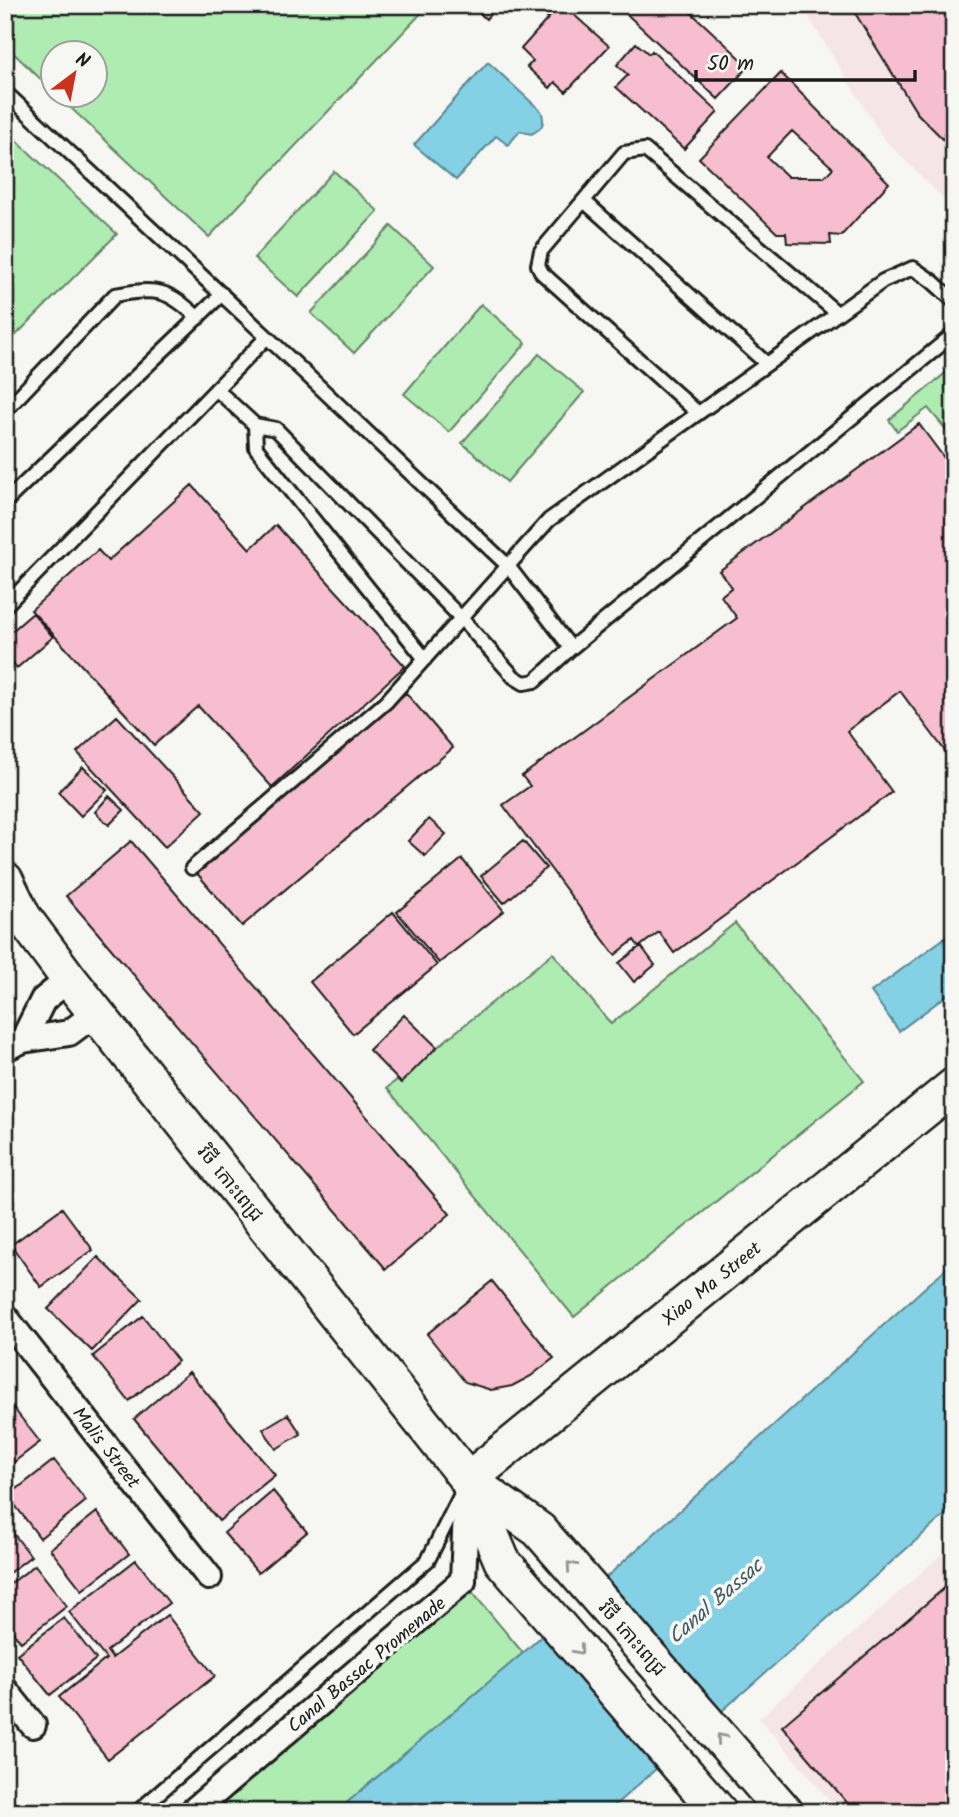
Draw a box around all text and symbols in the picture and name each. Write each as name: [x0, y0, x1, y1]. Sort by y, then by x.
north arrow: [38, 38, 108, 108]
scale bar: [696, 38, 915, 82]
text: N: [69, 45, 95, 77]
text: 50 m: [707, 48, 754, 81]
street label: វិថី កោះពេជ្រ: [189, 1139, 270, 1229]
street label: Xiao Ma Street: [656, 1234, 769, 1334]
street label: Malis Street: [64, 1401, 147, 1496]
water label: Canal Bassac: [661, 1549, 773, 1653]
one-way arrow: [567, 1562, 579, 1575]
street label: Canal Bassac Promenade: [281, 1590, 454, 1741]
street label: វិថី កោះពេជ្រ: [590, 1595, 673, 1684]
one-way arrow: [571, 1642, 583, 1655]
one-way arrow: [717, 1733, 729, 1746]

